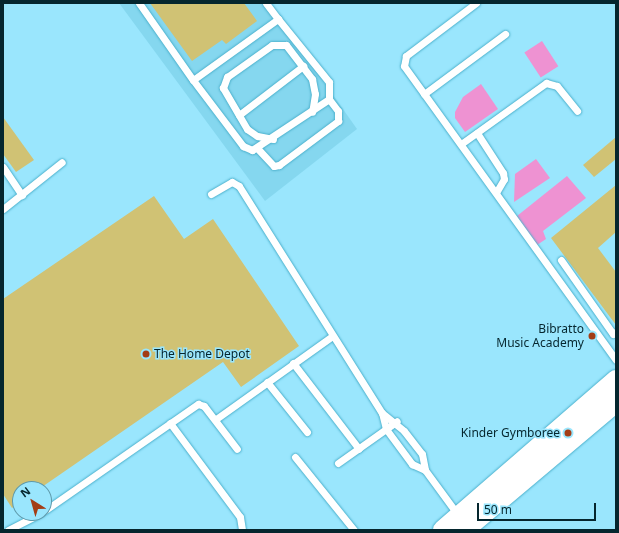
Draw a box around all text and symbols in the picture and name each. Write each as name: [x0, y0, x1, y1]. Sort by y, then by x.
place label: Bibratto Music Academy: [496, 322, 584, 350]
marker: Bibratto Music Academy: [587, 331, 597, 341]
place label: The Home Depot: [154, 347, 250, 361]
marker: The Home Depot: [141, 349, 151, 359]
place label: Kinder Gymboree: [461, 426, 560, 440]
marker: Kinder Gymboree: [563, 428, 573, 438]
north arrow: [12, 481, 52, 521]
text: N: [17, 483, 33, 501]
scale bar: [479, 495, 598, 521]
text: 50 m: [484, 501, 512, 518]

